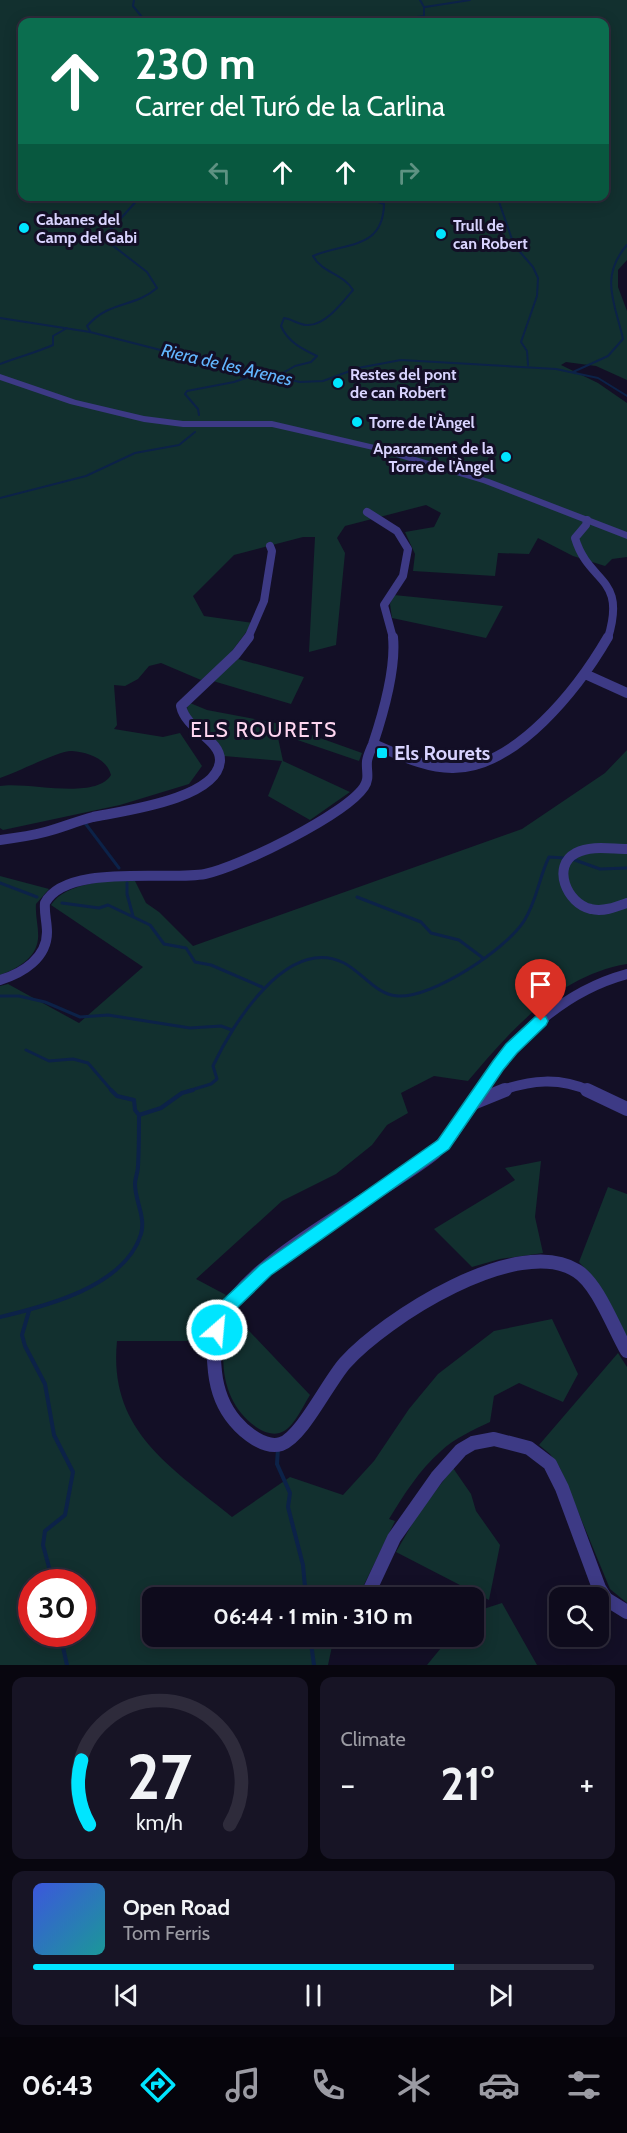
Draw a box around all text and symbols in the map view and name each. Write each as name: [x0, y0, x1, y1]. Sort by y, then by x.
text: 230 m: [135, 38, 255, 90]
icon: ahead: [36, 42, 114, 120]
text: Carrer del Turó de la Carlina: [135, 90, 445, 123]
icon: left: [203, 156, 236, 189]
icon: ahead: [266, 156, 299, 189]
icon: ahead: [329, 156, 362, 189]
icon: right: [392, 156, 425, 189]
place label: Cabanes del Camp del Gabi: [36, 210, 137, 247]
place label: Trull de can Robert: [453, 216, 528, 253]
marker: Cabanes del Camp del Gabi: [17, 221, 31, 235]
marker: Trull de can Robert: [434, 227, 448, 241]
water label: Riera de les Arenes: [159, 339, 295, 391]
place label: Restes del pont de can Robert: [350, 365, 457, 402]
marker: Restes del pont de can Robert: [331, 376, 345, 390]
place label: Torre de l'Àngel: [369, 413, 475, 432]
marker: Torre de l'Àngel: [350, 415, 364, 429]
place label: Aparcament de la Torre de l'Àngel: [373, 439, 494, 476]
marker: Aparcament de la Torre de l'Àngel: [499, 450, 513, 464]
district label: ELS ROURETS: [190, 717, 338, 742]
place label: Els Rourets: [394, 741, 490, 765]
marker: Els Rourets: [375, 746, 389, 760]
pin: [515, 959, 566, 1021]
icon: arrive: [524, 968, 557, 1001]
position arrow: [185, 1298, 249, 1362]
speed limit sign: 30: [18, 1569, 96, 1647]
map controls: [549, 1587, 609, 1647]
button: search: [549, 1587, 609, 1647]
text: 06:44 · 1 min · 310 m: [213, 1603, 413, 1630]
text: Climate: [341, 1727, 406, 1751]
text: 27: [127, 1739, 192, 1815]
text: 21°: [441, 1757, 494, 1811]
text: −: [341, 1764, 355, 1804]
text: +: [579, 1764, 594, 1804]
text: km/h: [136, 1809, 183, 1835]
text: Open Road: [123, 1894, 230, 1921]
text: Tom Ferris: [123, 1921, 210, 1945]
icon: previous: [110, 1979, 143, 2012]
icon: pause: [297, 1979, 330, 2012]
icon: next: [484, 1979, 517, 2012]
icon: directions: [137, 2064, 179, 2106]
icon: music: [222, 2064, 264, 2106]
icon: phone: [307, 2064, 349, 2106]
icon: climate: [393, 2064, 435, 2106]
icon: car: [478, 2064, 520, 2106]
icon: filters: [563, 2064, 605, 2106]
text: 06:43: [22, 2069, 93, 2102]

